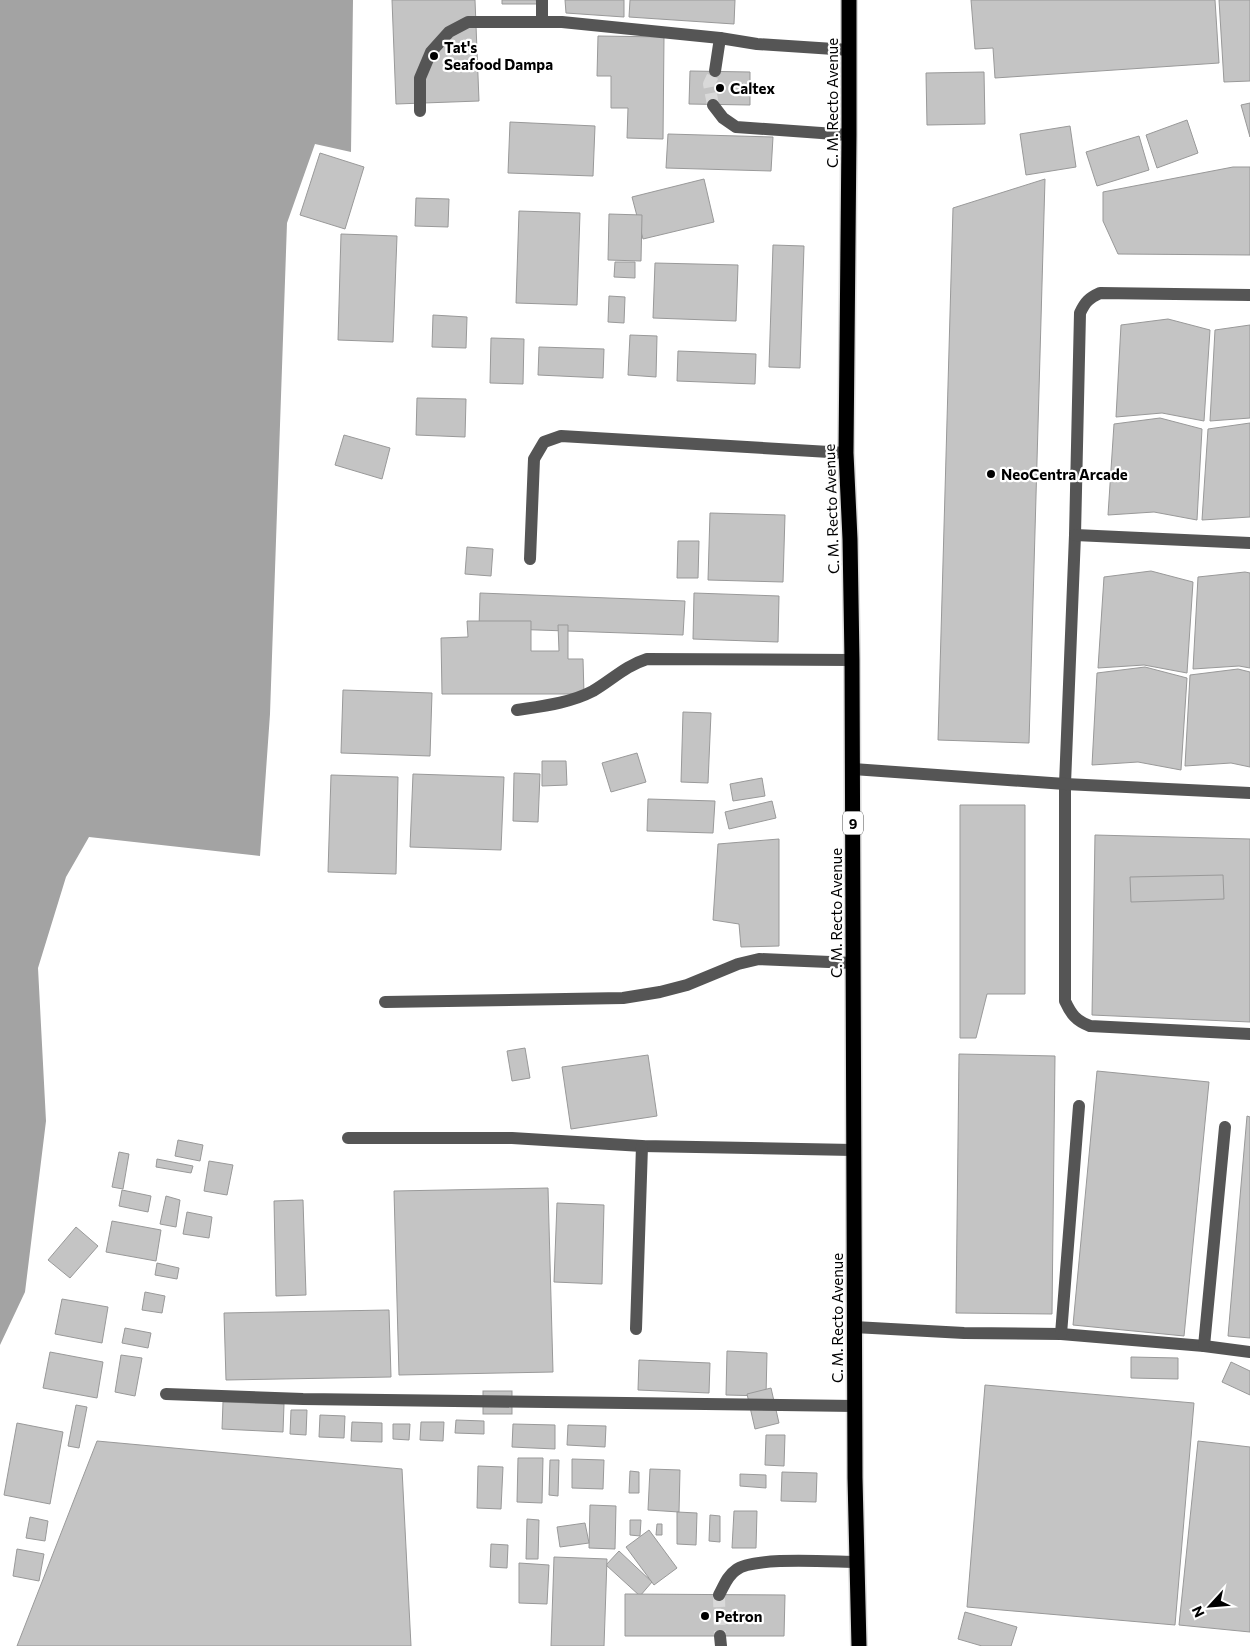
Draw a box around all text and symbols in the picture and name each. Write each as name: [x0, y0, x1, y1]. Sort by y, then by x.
place label: Tat's Seafood Dampa: [444, 38, 553, 73]
street label: C. M. Recto Avenue: [823, 38, 841, 168]
marker: Tat's Seafood Dampa: [428, 50, 440, 62]
place label: Caltex: [730, 79, 775, 97]
marker: Caltex: [714, 82, 726, 94]
street label: C. M. Recto Avenue: [820, 444, 842, 574]
place label: NeoCentra Arcade: [1001, 465, 1128, 483]
marker: NeoCentra Arcade: [985, 468, 997, 480]
road number: 9: [843, 811, 863, 834]
street label: C. M. Recto Avenue: [827, 848, 845, 978]
street label: C. M. Recto Avenue: [828, 1253, 846, 1383]
north arrow: [1185, 1581, 1235, 1631]
text: N: [1188, 1603, 1208, 1620]
place label: Petron: [715, 1607, 762, 1625]
marker: Petron: [699, 1610, 711, 1622]

